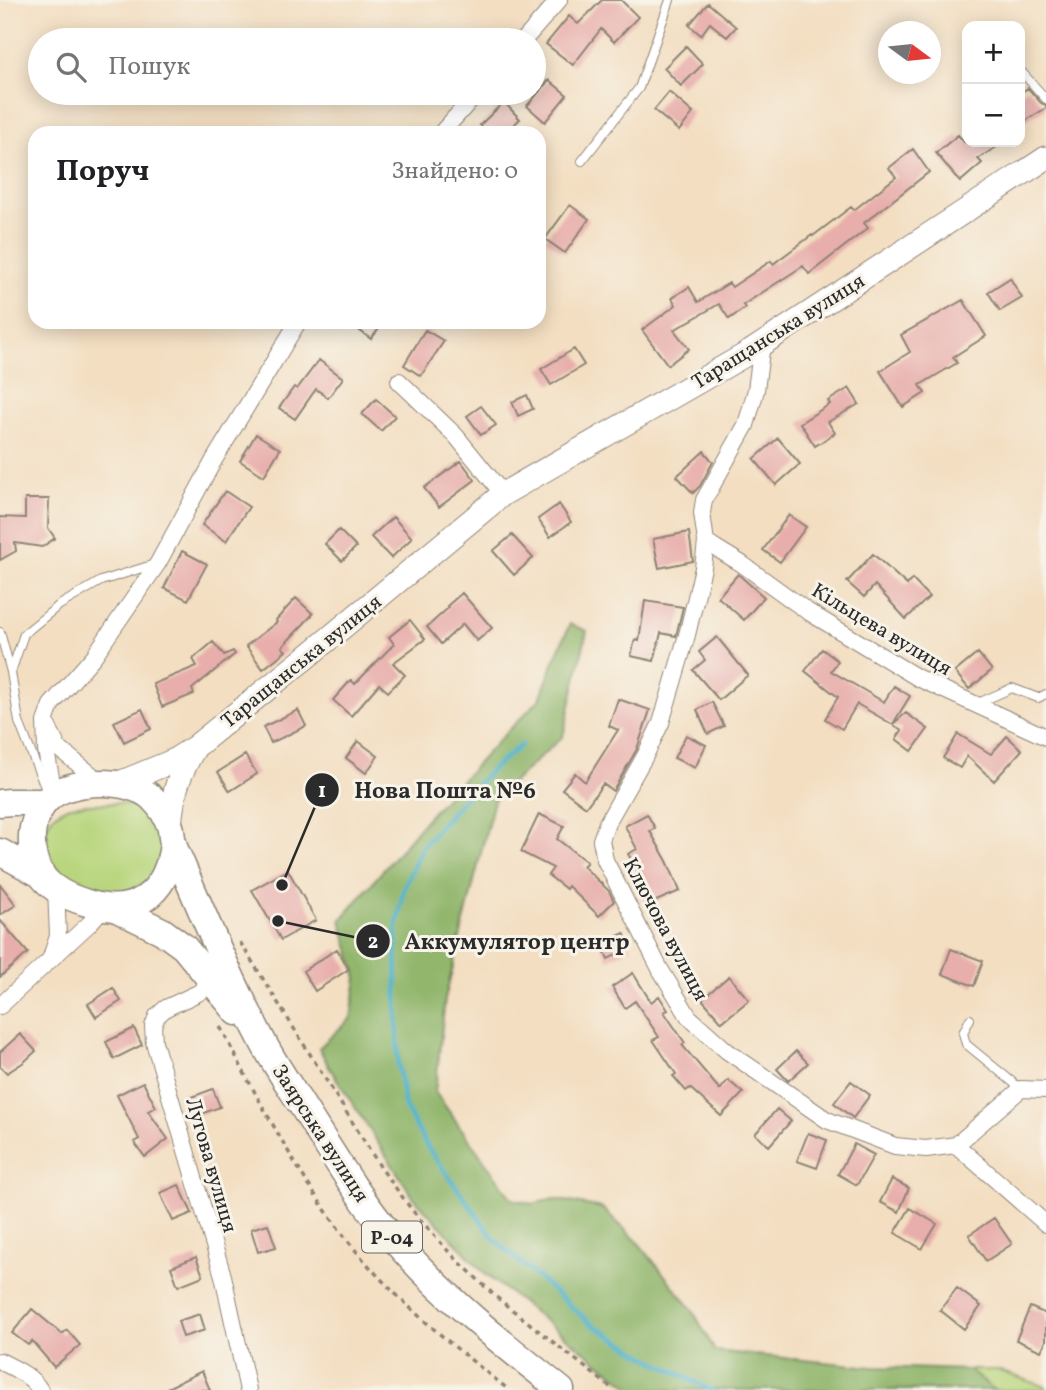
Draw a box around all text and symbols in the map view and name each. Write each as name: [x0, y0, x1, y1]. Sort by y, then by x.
north arrow: [878, 21, 941, 84]
map controls: [962, 21, 1025, 147]
button: +: [962, 21, 1025, 84]
search box: [28, 28, 546, 105]
icon: search: [52, 48, 90, 86]
text: Пошук: [108, 49, 190, 85]
button: −: [962, 84, 1025, 147]
text: Поруч: [56, 151, 149, 193]
text: Знайдено: 0: [391, 156, 518, 188]
street label: Таращанська вулиця: [687, 267, 871, 397]
street label: Кільцева вулиця: [806, 577, 957, 684]
street label: Таращанська вулиця: [215, 588, 388, 736]
callout: Нова Пошта №6: [305, 768, 549, 812]
text: Нова Пошта №6: [354, 776, 536, 808]
text: 1: [318, 777, 326, 806]
street label: Ключова вулиця: [615, 853, 715, 1006]
callout: Аккумулятор центр: [356, 919, 644, 963]
text: Аккумулятор центр: [404, 927, 630, 959]
text: 2: [368, 928, 378, 957]
street label: Заярська вулиця: [264, 1059, 375, 1209]
street label: Лугова вулиця: [177, 1095, 244, 1236]
road number: Р-04: [362, 1222, 422, 1252]

